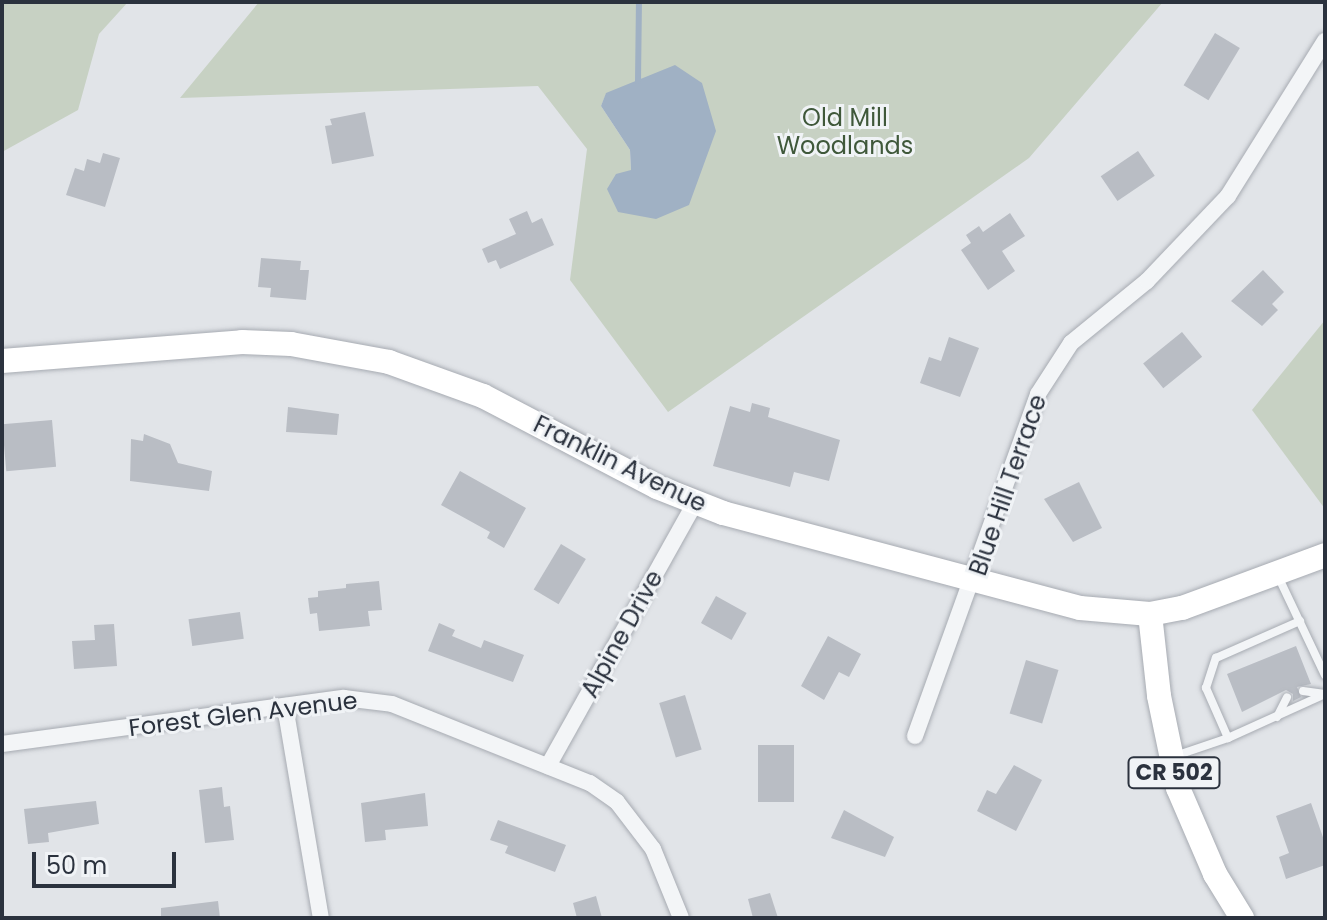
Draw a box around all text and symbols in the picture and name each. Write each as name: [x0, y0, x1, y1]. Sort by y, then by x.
park label: Old Mill Woodlands: [777, 104, 913, 160]
street label: Blue Hill Terrace: [964, 391, 1052, 579]
street label: Franklin Avenue: [529, 410, 711, 518]
street label: Alpine Drive: [575, 565, 669, 703]
street label: Forest Glen Avenue: [127, 686, 359, 742]
road number: CR 502: [1126, 755, 1222, 791]
scale bar: [36, 836, 180, 886]
text: 50 m: [46, 849, 107, 882]

